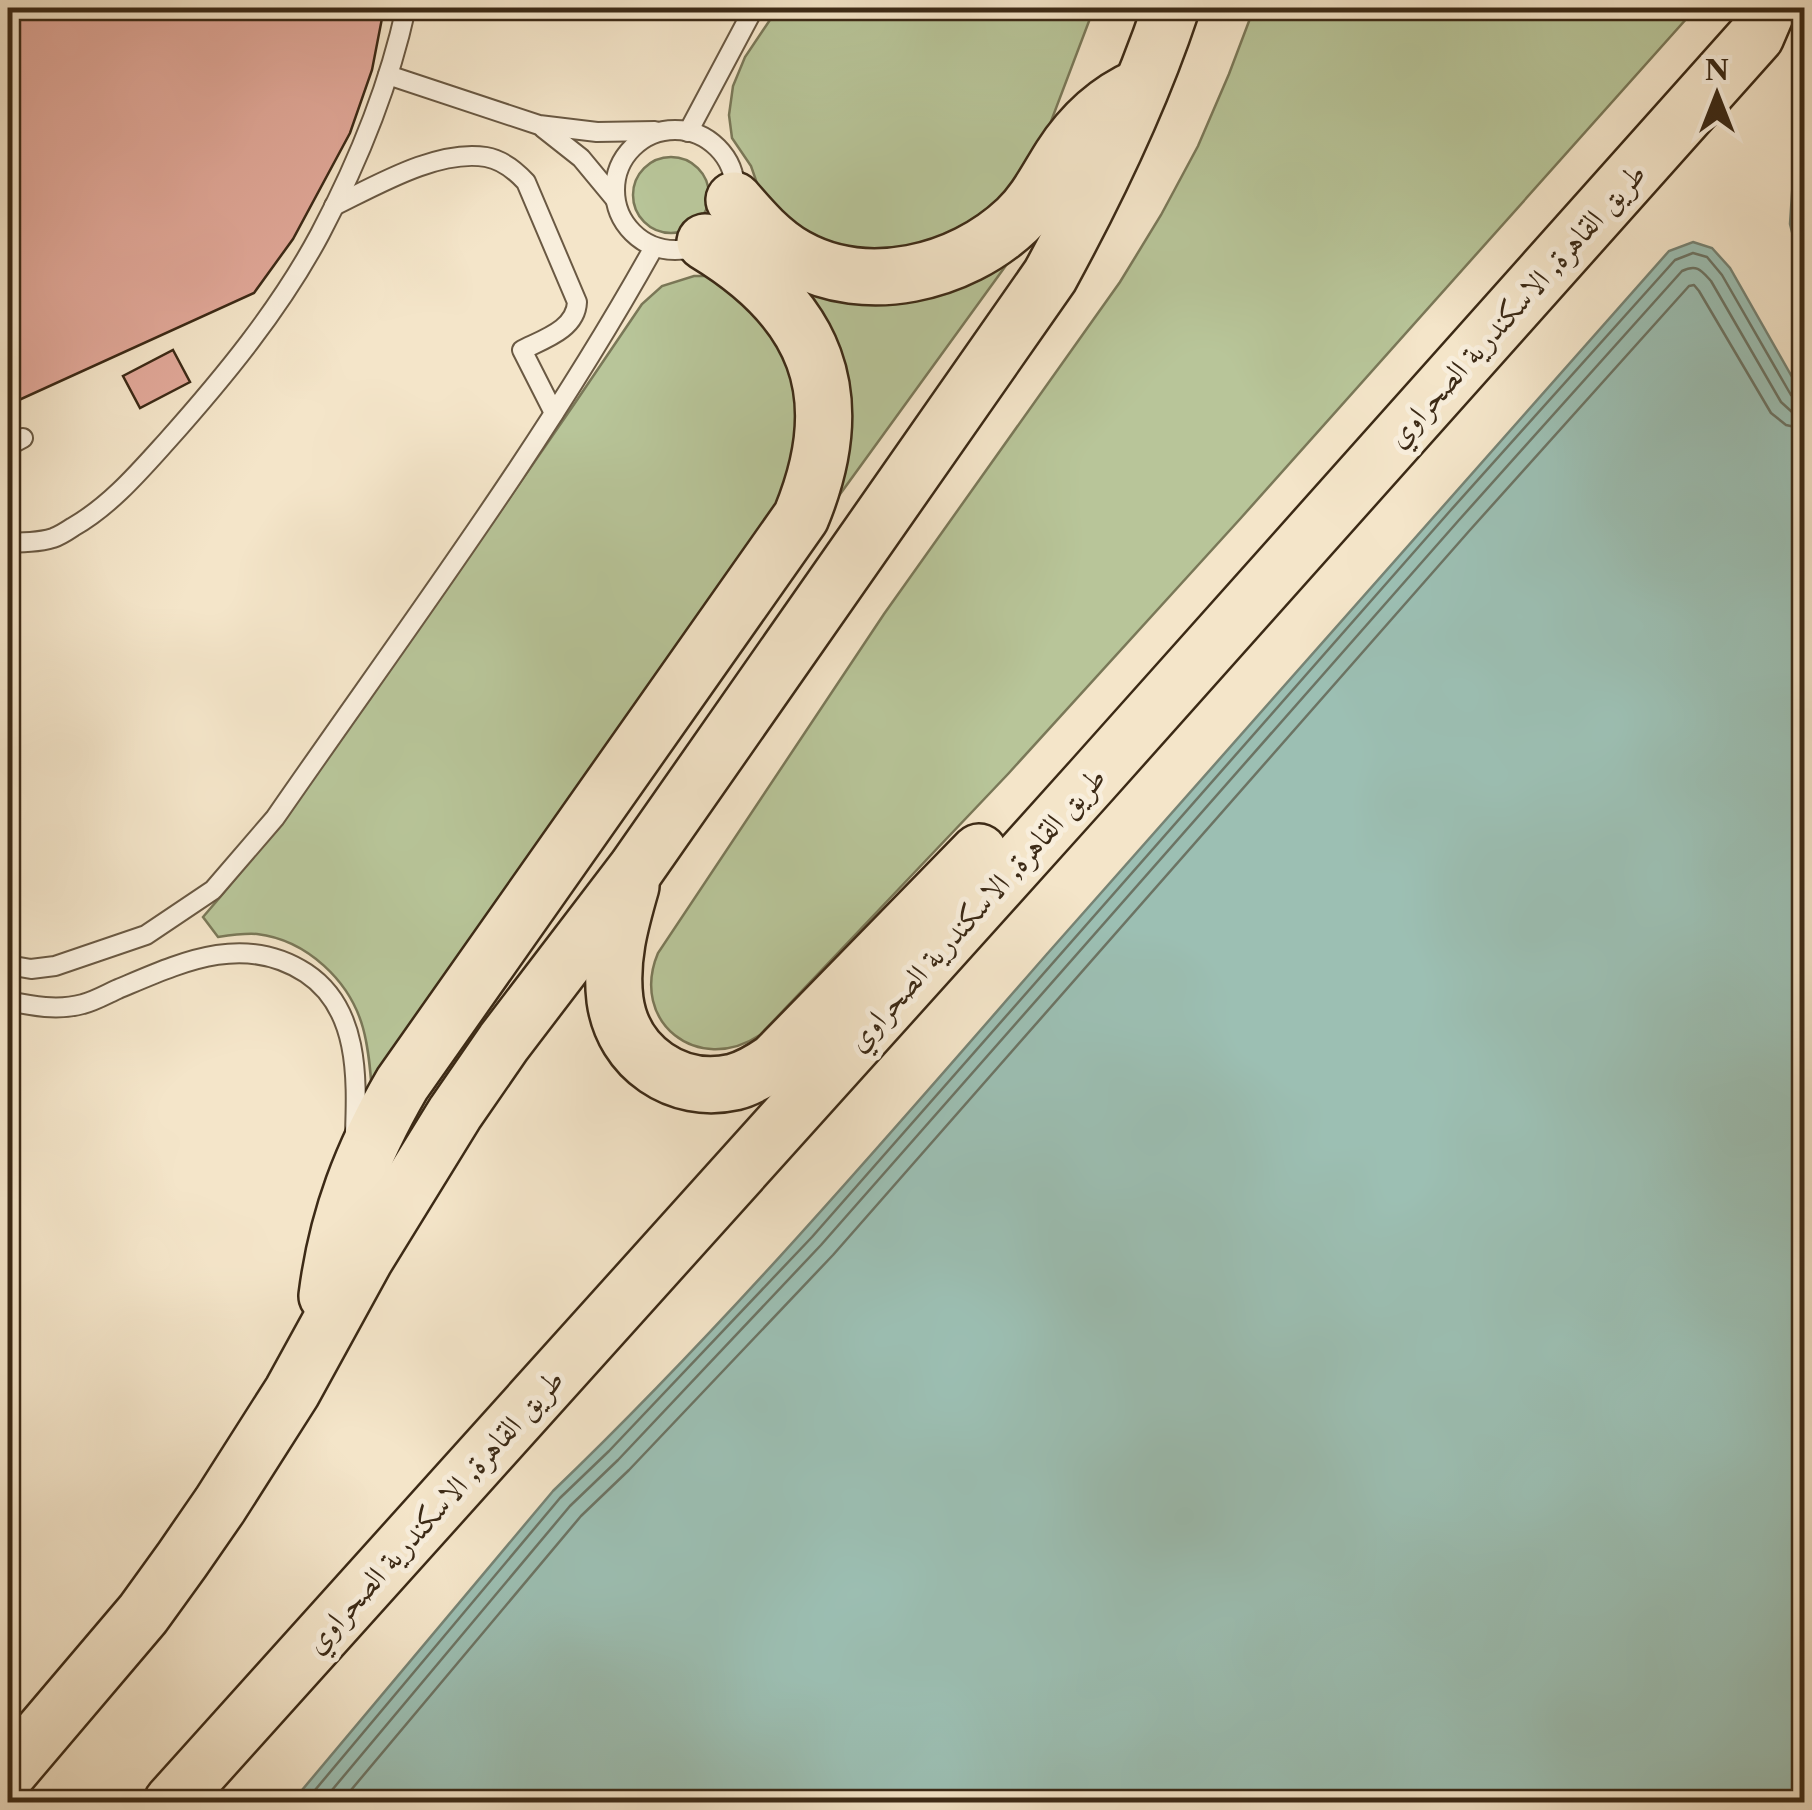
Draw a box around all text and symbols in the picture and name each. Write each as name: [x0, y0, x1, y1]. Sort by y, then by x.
north arrow: [1667, 45, 1767, 145]
text: N: [1705, 53, 1729, 87]
street label: طريق القاهرة, الاسكندرية الصحراوي: [1379, 155, 1658, 459]
street label: طريق القاهرة, الاسكندرية الصحراوي: [839, 759, 1118, 1063]
street label: طريق القاهرة, الاسكندرية الصحراوي: [297, 1361, 576, 1665]

